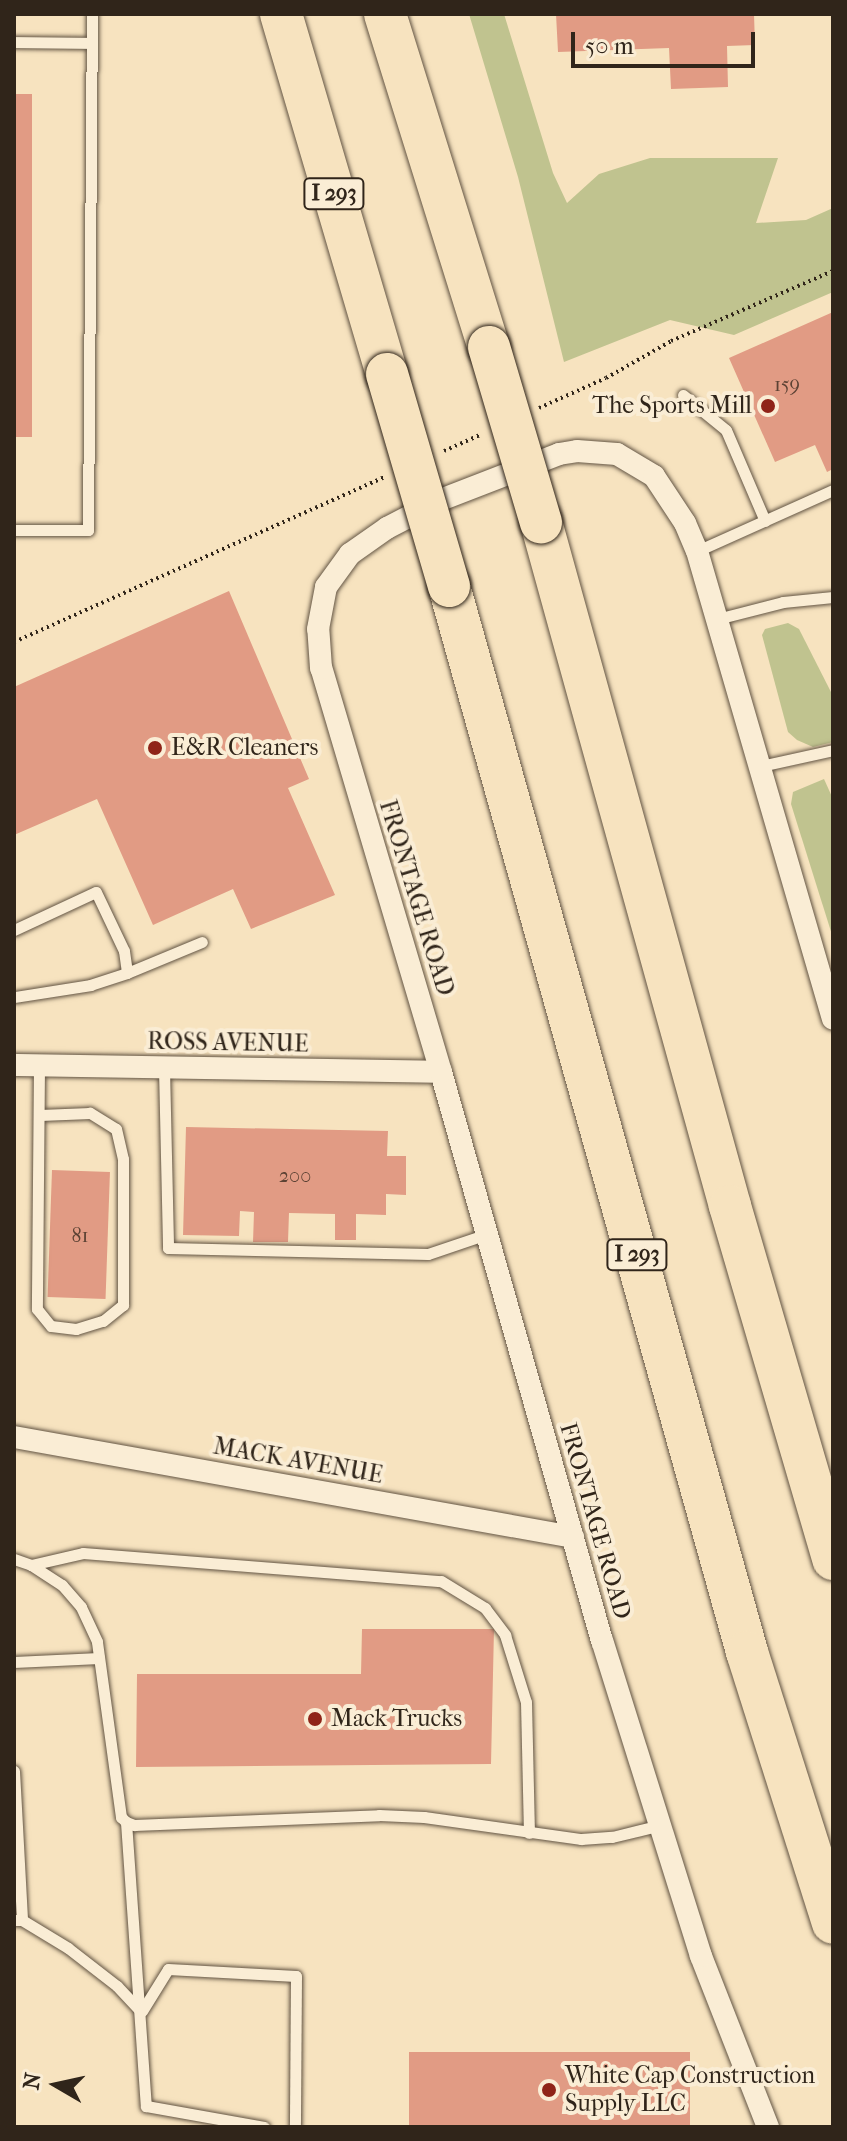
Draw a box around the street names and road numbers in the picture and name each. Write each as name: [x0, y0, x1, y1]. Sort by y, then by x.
road number: I 293: [302, 176, 366, 212]
street label: FRONTAGE ROAD: [373, 797, 459, 999]
street label: ROSS AVENUE: [147, 1027, 309, 1059]
road number: I 293: [605, 1237, 669, 1273]
street label: FRONTAGE ROAD: [553, 1419, 637, 1623]
street label: MACK AVENUE: [211, 1432, 385, 1490]

